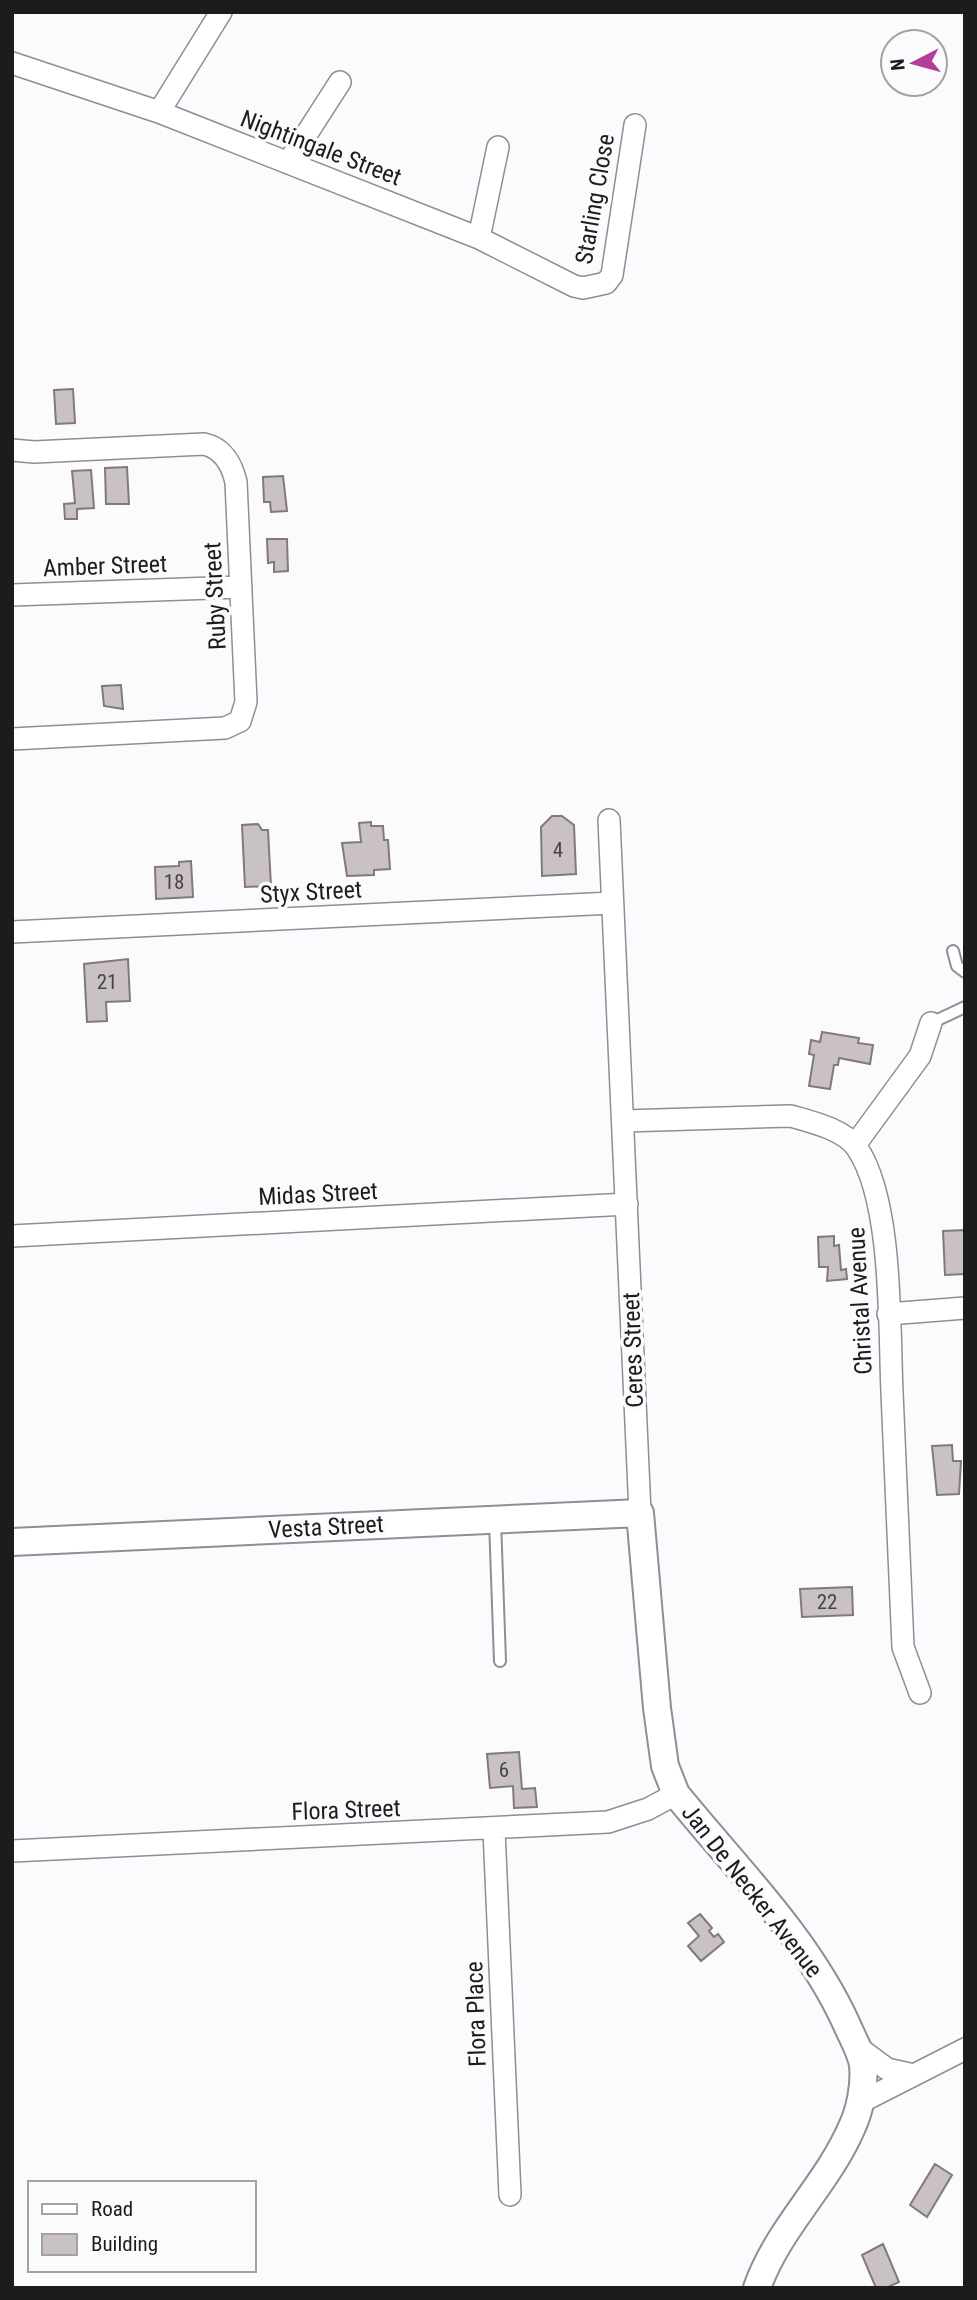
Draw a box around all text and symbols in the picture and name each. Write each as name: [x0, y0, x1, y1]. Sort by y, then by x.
north arrow: [879, 28, 949, 98]
text: N: [886, 58, 910, 72]
street label: Nightingale Street: [237, 104, 405, 192]
street label: Starling Close: [570, 132, 620, 266]
street label: Ruby Street: [198, 541, 232, 651]
street label: Amber Street: [43, 550, 167, 582]
house number: 4: [553, 838, 563, 862]
house number: 18: [164, 870, 184, 894]
street label: Styx Street: [259, 875, 363, 909]
house number: 21: [97, 970, 117, 994]
street label: Midas Street: [257, 1177, 379, 1211]
street label: Christal Avenue: [842, 1227, 878, 1375]
street label: Ceres Street: [617, 1292, 649, 1408]
street label: Vesta Street: [268, 1510, 384, 1544]
house number: 22: [817, 1590, 837, 1614]
house number: 6: [499, 1758, 509, 1782]
street label: Flora Street: [291, 1794, 401, 1826]
street label: Jan De Necker Avenue: [676, 1799, 828, 1983]
street label: Flora Place: [460, 1961, 492, 2067]
legend: [28, 2181, 256, 2272]
text: Road: [91, 2197, 133, 2221]
text: Building: [91, 2232, 158, 2256]

